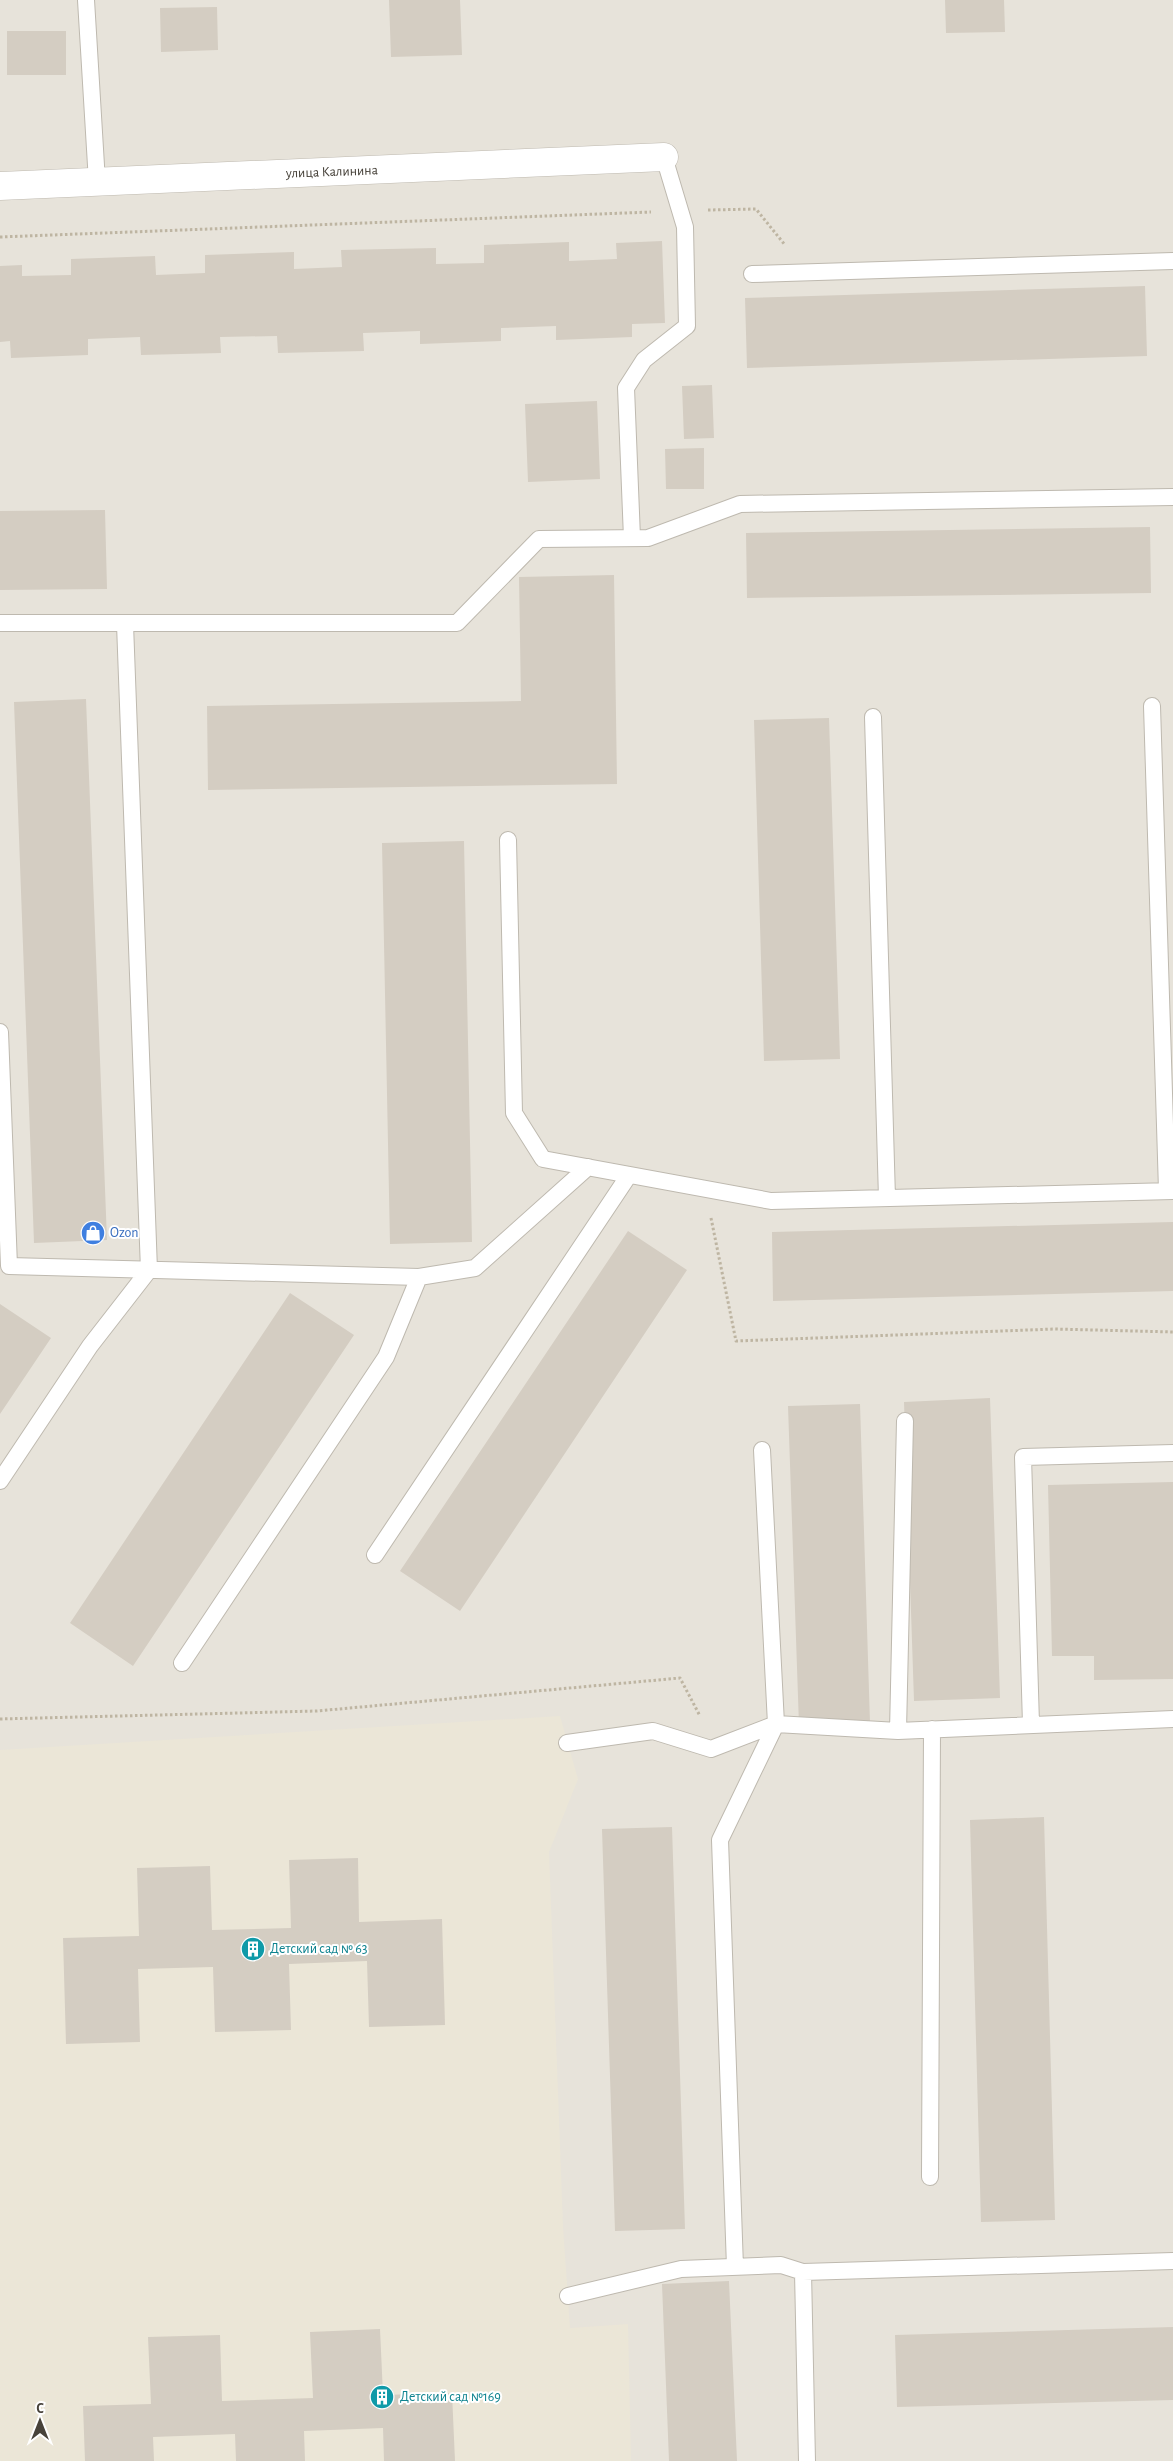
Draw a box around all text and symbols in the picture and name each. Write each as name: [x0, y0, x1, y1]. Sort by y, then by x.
street label: улица Калинина: [285, 163, 379, 181]
shop icon: Ozon: [80, 1220, 106, 1246]
place label: Ozon: [110, 1226, 138, 1240]
building icon: Детский сад № 63: [240, 1936, 266, 1962]
place label: Детский сад № 63: [270, 1942, 368, 1956]
building icon: Детский сад №169: [369, 2384, 395, 2410]
place label: Детский сад №169: [400, 2390, 501, 2404]
north arrow: [15, 2396, 65, 2446]
text: С: [36, 2402, 44, 2416]

